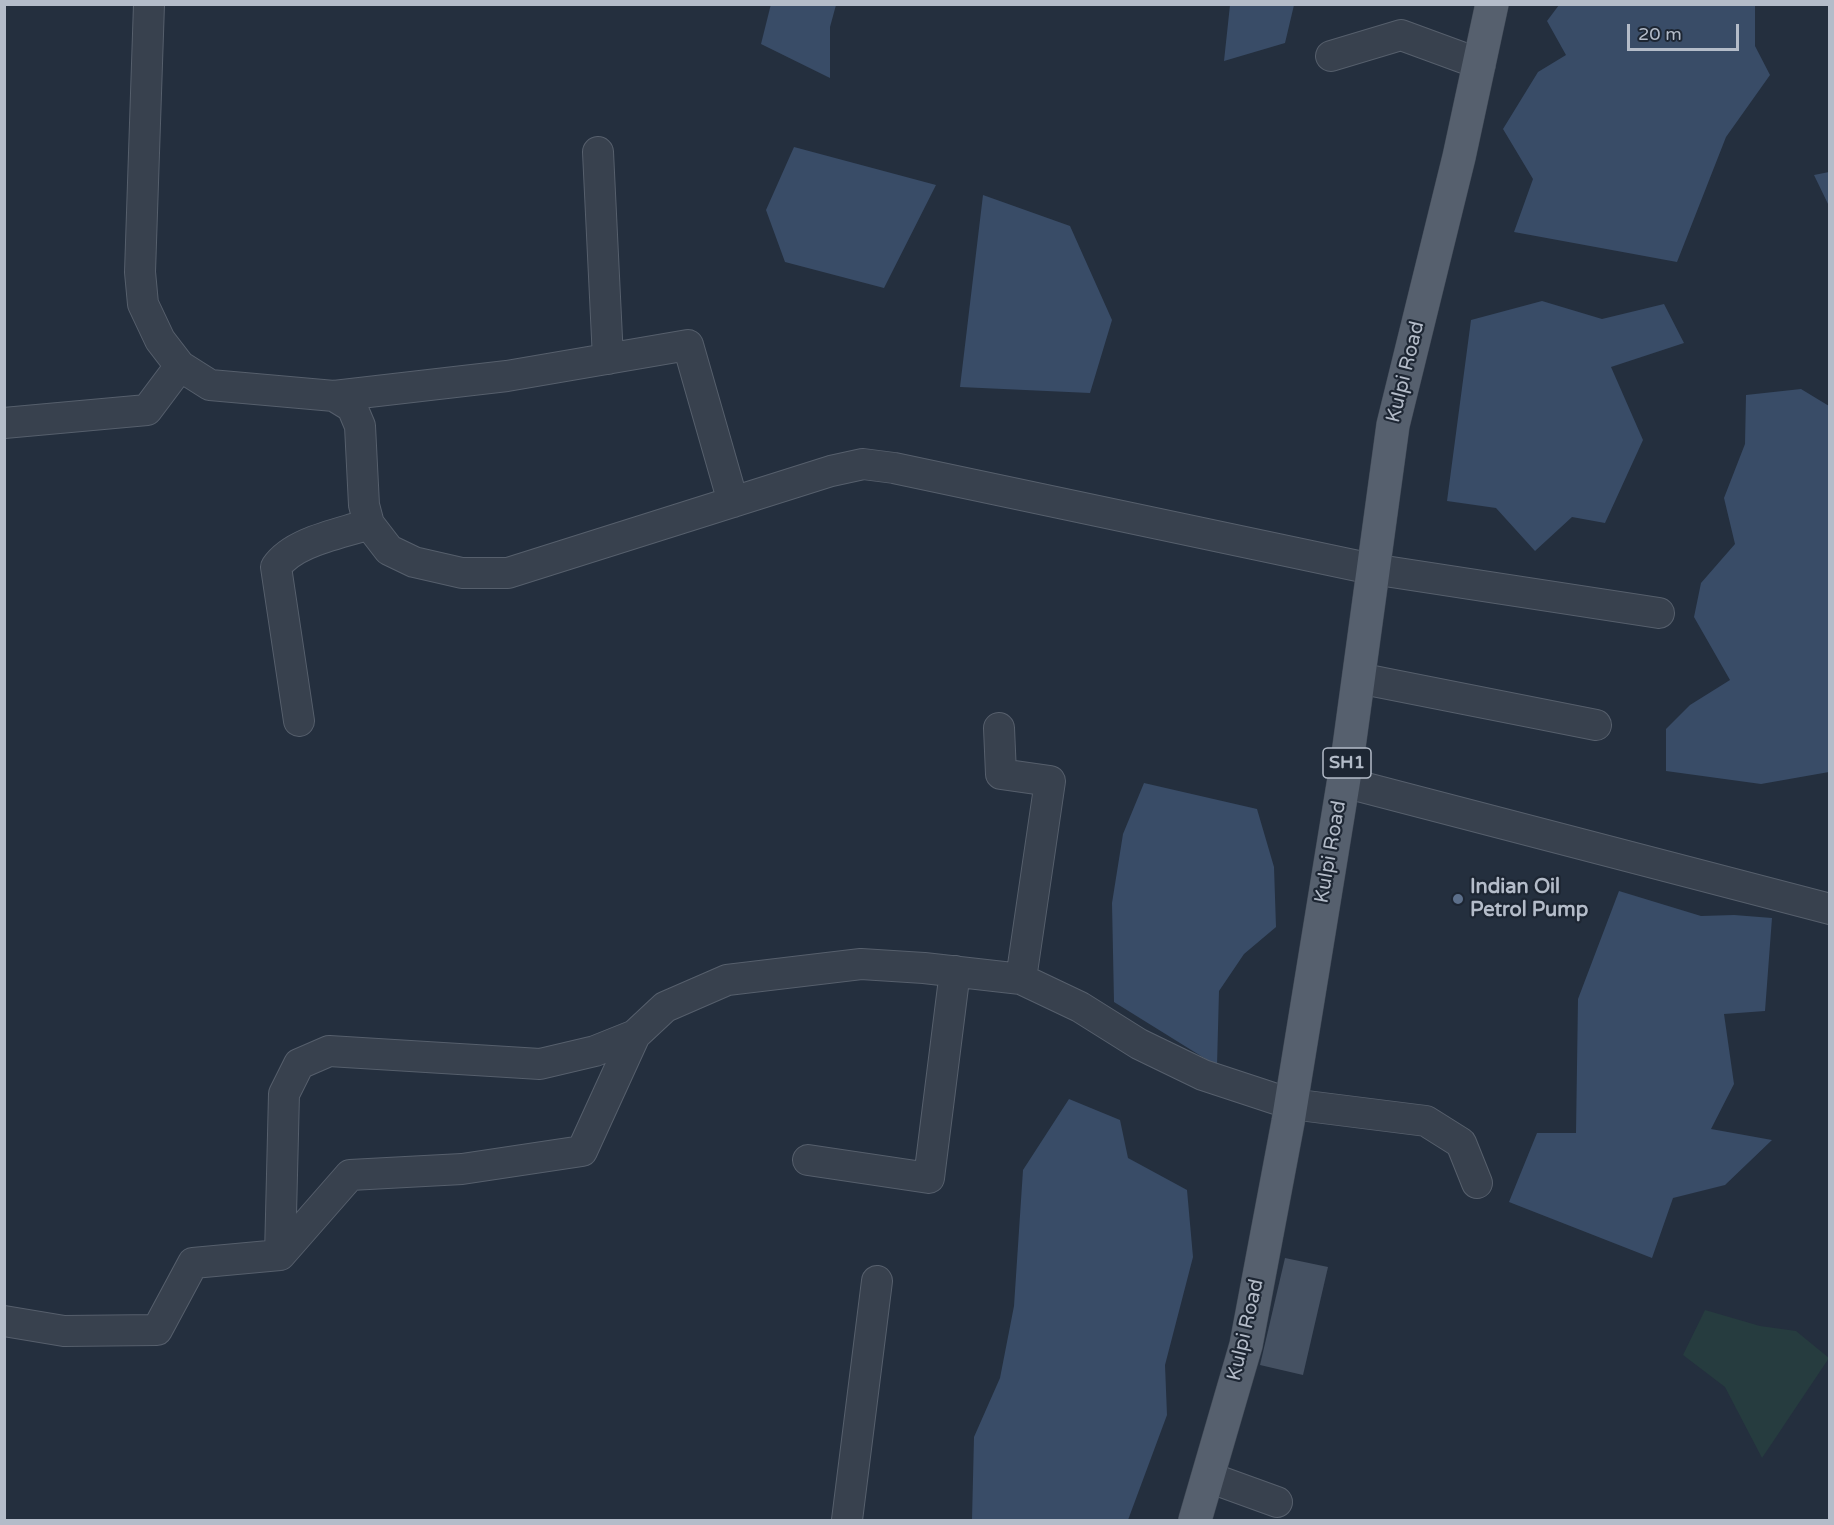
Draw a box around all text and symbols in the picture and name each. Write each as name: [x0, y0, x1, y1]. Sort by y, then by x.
scale bar: [1630, 12, 1742, 50]
text: 20 m: [1638, 23, 1682, 45]
street label: Kulpi Road: [1382, 319, 1430, 425]
road number: SH1: [1323, 748, 1371, 778]
street label: Kulpi Road: [1310, 799, 1352, 905]
place label: Indian Oil Petrol Pump: [1470, 876, 1588, 923]
marker: Indian Oil Petrol Pump: [1451, 892, 1465, 906]
street label: Kulpi Road: [1223, 1277, 1269, 1383]

